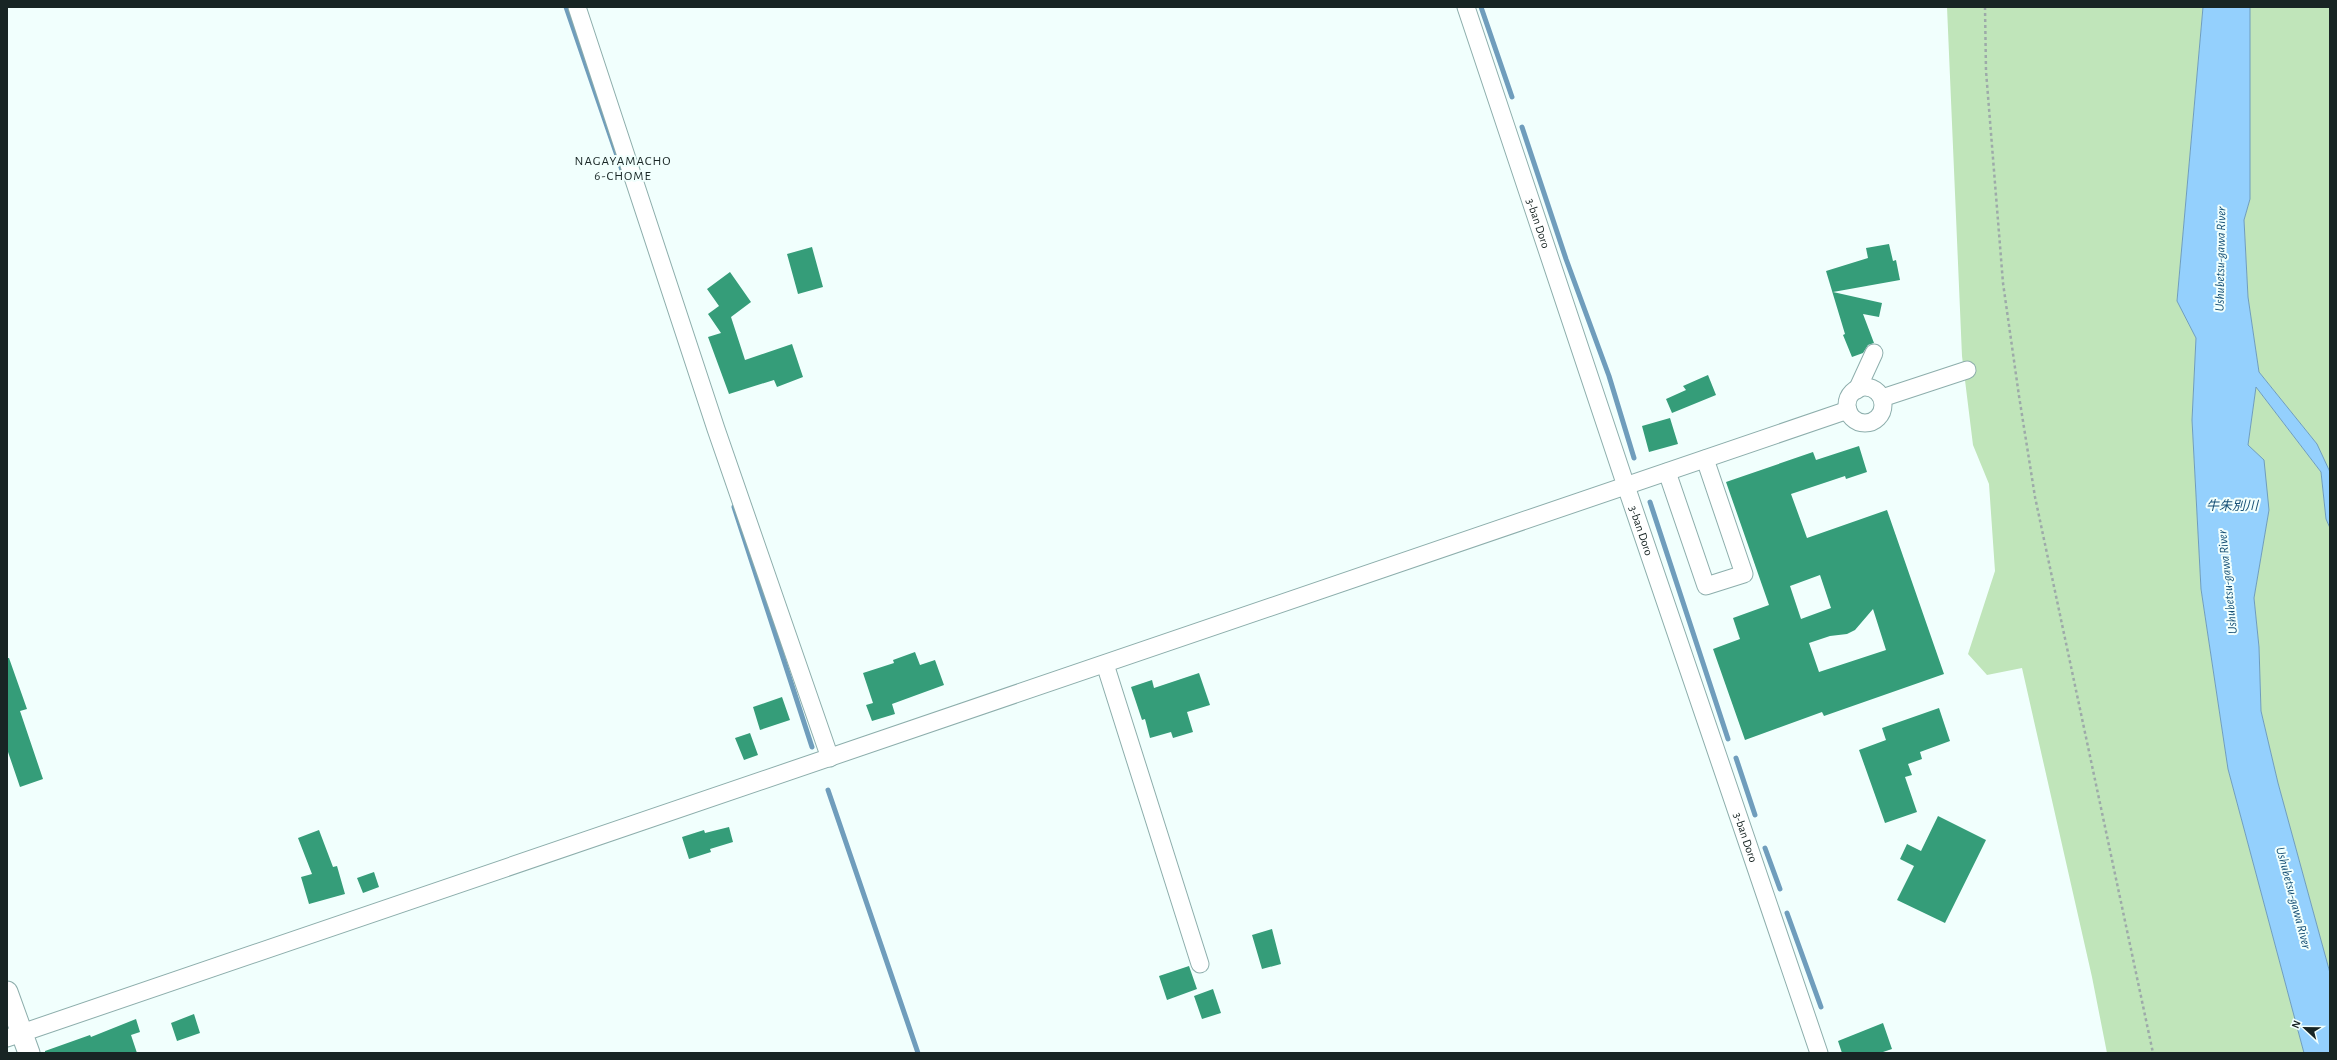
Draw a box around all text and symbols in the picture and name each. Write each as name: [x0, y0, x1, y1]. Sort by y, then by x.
district label: NAGAYAMACHO 6-CHOME: [575, 155, 671, 183]
street label: 3-ban Doro: [1524, 197, 1552, 250]
water label: Ushubetsu-gawa River: [2214, 206, 2228, 311]
water label: 牛朱別川: [2206, 499, 2260, 513]
street label: 3-ban Doro: [1627, 504, 1655, 557]
water label: Ushubetsu-gawa River: [2216, 528, 2240, 635]
street label: 3-ban Doro: [1732, 811, 1760, 864]
water label: Ushubetsu-gawa River: [2273, 846, 2313, 951]
north arrow: [2285, 1008, 2325, 1048]
text: N: [2290, 1019, 2303, 1030]

